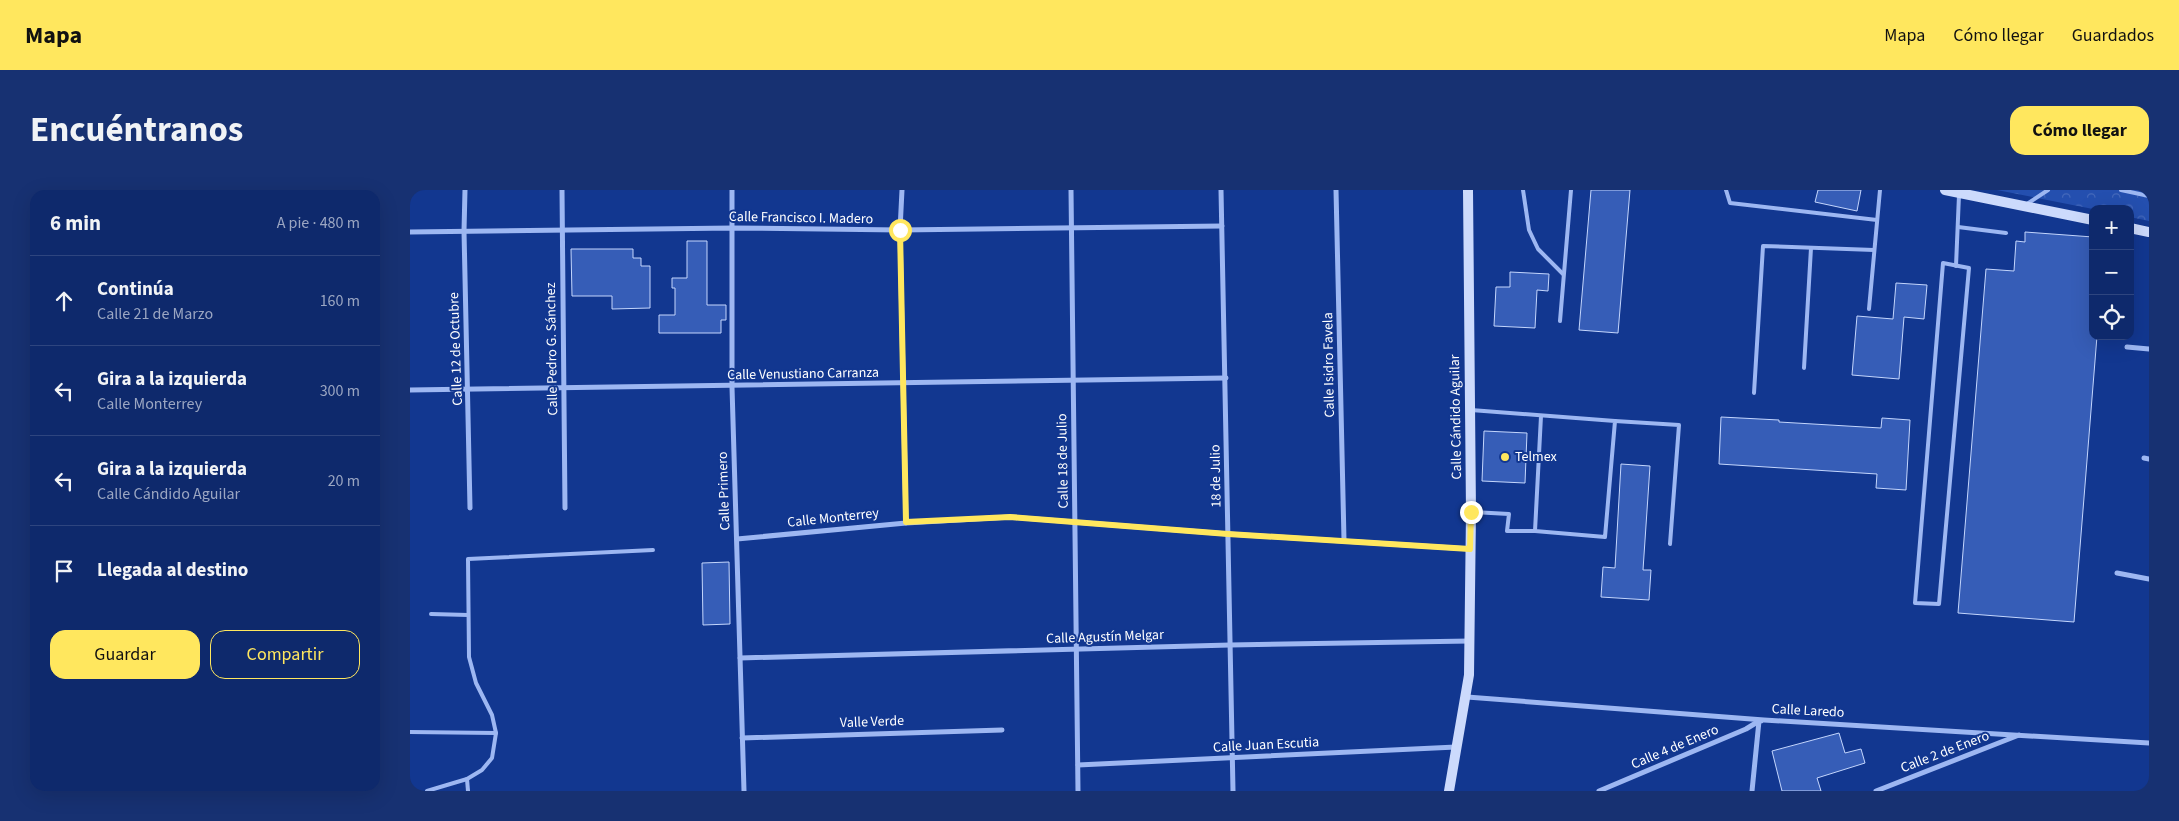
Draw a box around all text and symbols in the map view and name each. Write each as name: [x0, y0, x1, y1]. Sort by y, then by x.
text: Mapa: [25, 18, 82, 53]
text: Mapa: [1884, 23, 1925, 48]
text: Cómo llegar: [1953, 23, 2044, 48]
text: Guardados: [2072, 23, 2154, 48]
text: Encuéntranos: [30, 105, 243, 155]
button: Cómo llegar: [2010, 106, 2149, 155]
map controls: [2089, 205, 2134, 340]
button: +: [2089, 205, 2134, 250]
street label: Calle Francisco I. Madero: [729, 207, 873, 229]
text: 6 min: [50, 208, 101, 238]
text: A pie · 480 m: [277, 212, 360, 234]
route start: [889, 219, 912, 242]
button: −: [2089, 250, 2134, 295]
text: Continúa: [97, 276, 174, 303]
street label: Calle Pedro G. Sánchez: [541, 282, 563, 416]
icon: ahead: [50, 287, 78, 315]
text: 160 m: [320, 290, 360, 312]
street label: Calle 12 de Octubre: [444, 292, 468, 406]
button: locate: [2089, 295, 2134, 340]
text: Calle 21 de Marzo: [97, 303, 213, 325]
street label: Calle Isidro Favela: [1318, 312, 1340, 418]
street label: Calle Cándido Aguilar: [1445, 354, 1467, 480]
street label: Calle Venustiano Carranza: [727, 363, 879, 385]
text: Gira a la izquierda: [97, 366, 247, 393]
icon: left: [50, 377, 78, 405]
text: 300 m: [320, 380, 360, 402]
text: Calle Monterrey: [97, 393, 202, 415]
street label: Calle 18 de Julio: [1052, 413, 1074, 509]
street label: 18 de Julio: [1205, 444, 1227, 508]
place label: Telmex: [1515, 447, 1558, 467]
street label: Calle Primero: [713, 451, 735, 531]
marker: Telmex: [1499, 451, 1511, 463]
text: Gira a la izquierda: [97, 456, 247, 483]
icon: left: [50, 467, 78, 495]
text: 20 m: [328, 470, 360, 492]
text: Calle Cándido Aguilar: [97, 483, 240, 505]
route end: [1460, 501, 1483, 524]
street label: Calle Monterrey: [786, 503, 880, 533]
icon: arrive: [50, 557, 78, 585]
text: Llegada al destino: [97, 557, 248, 584]
street label: Calle Agustín Melgar: [1046, 625, 1164, 649]
button: Guardar: [50, 630, 200, 679]
button: Compartir: [210, 630, 360, 679]
street label: Calle Laredo: [1771, 699, 1845, 723]
street label: Valle Verde: [840, 711, 904, 733]
street label: Calle 4 de Enero: [1628, 720, 1722, 774]
street label: Calle 2 de Enero: [1898, 726, 1992, 778]
street label: Calle Juan Escutia: [1212, 732, 1320, 758]

